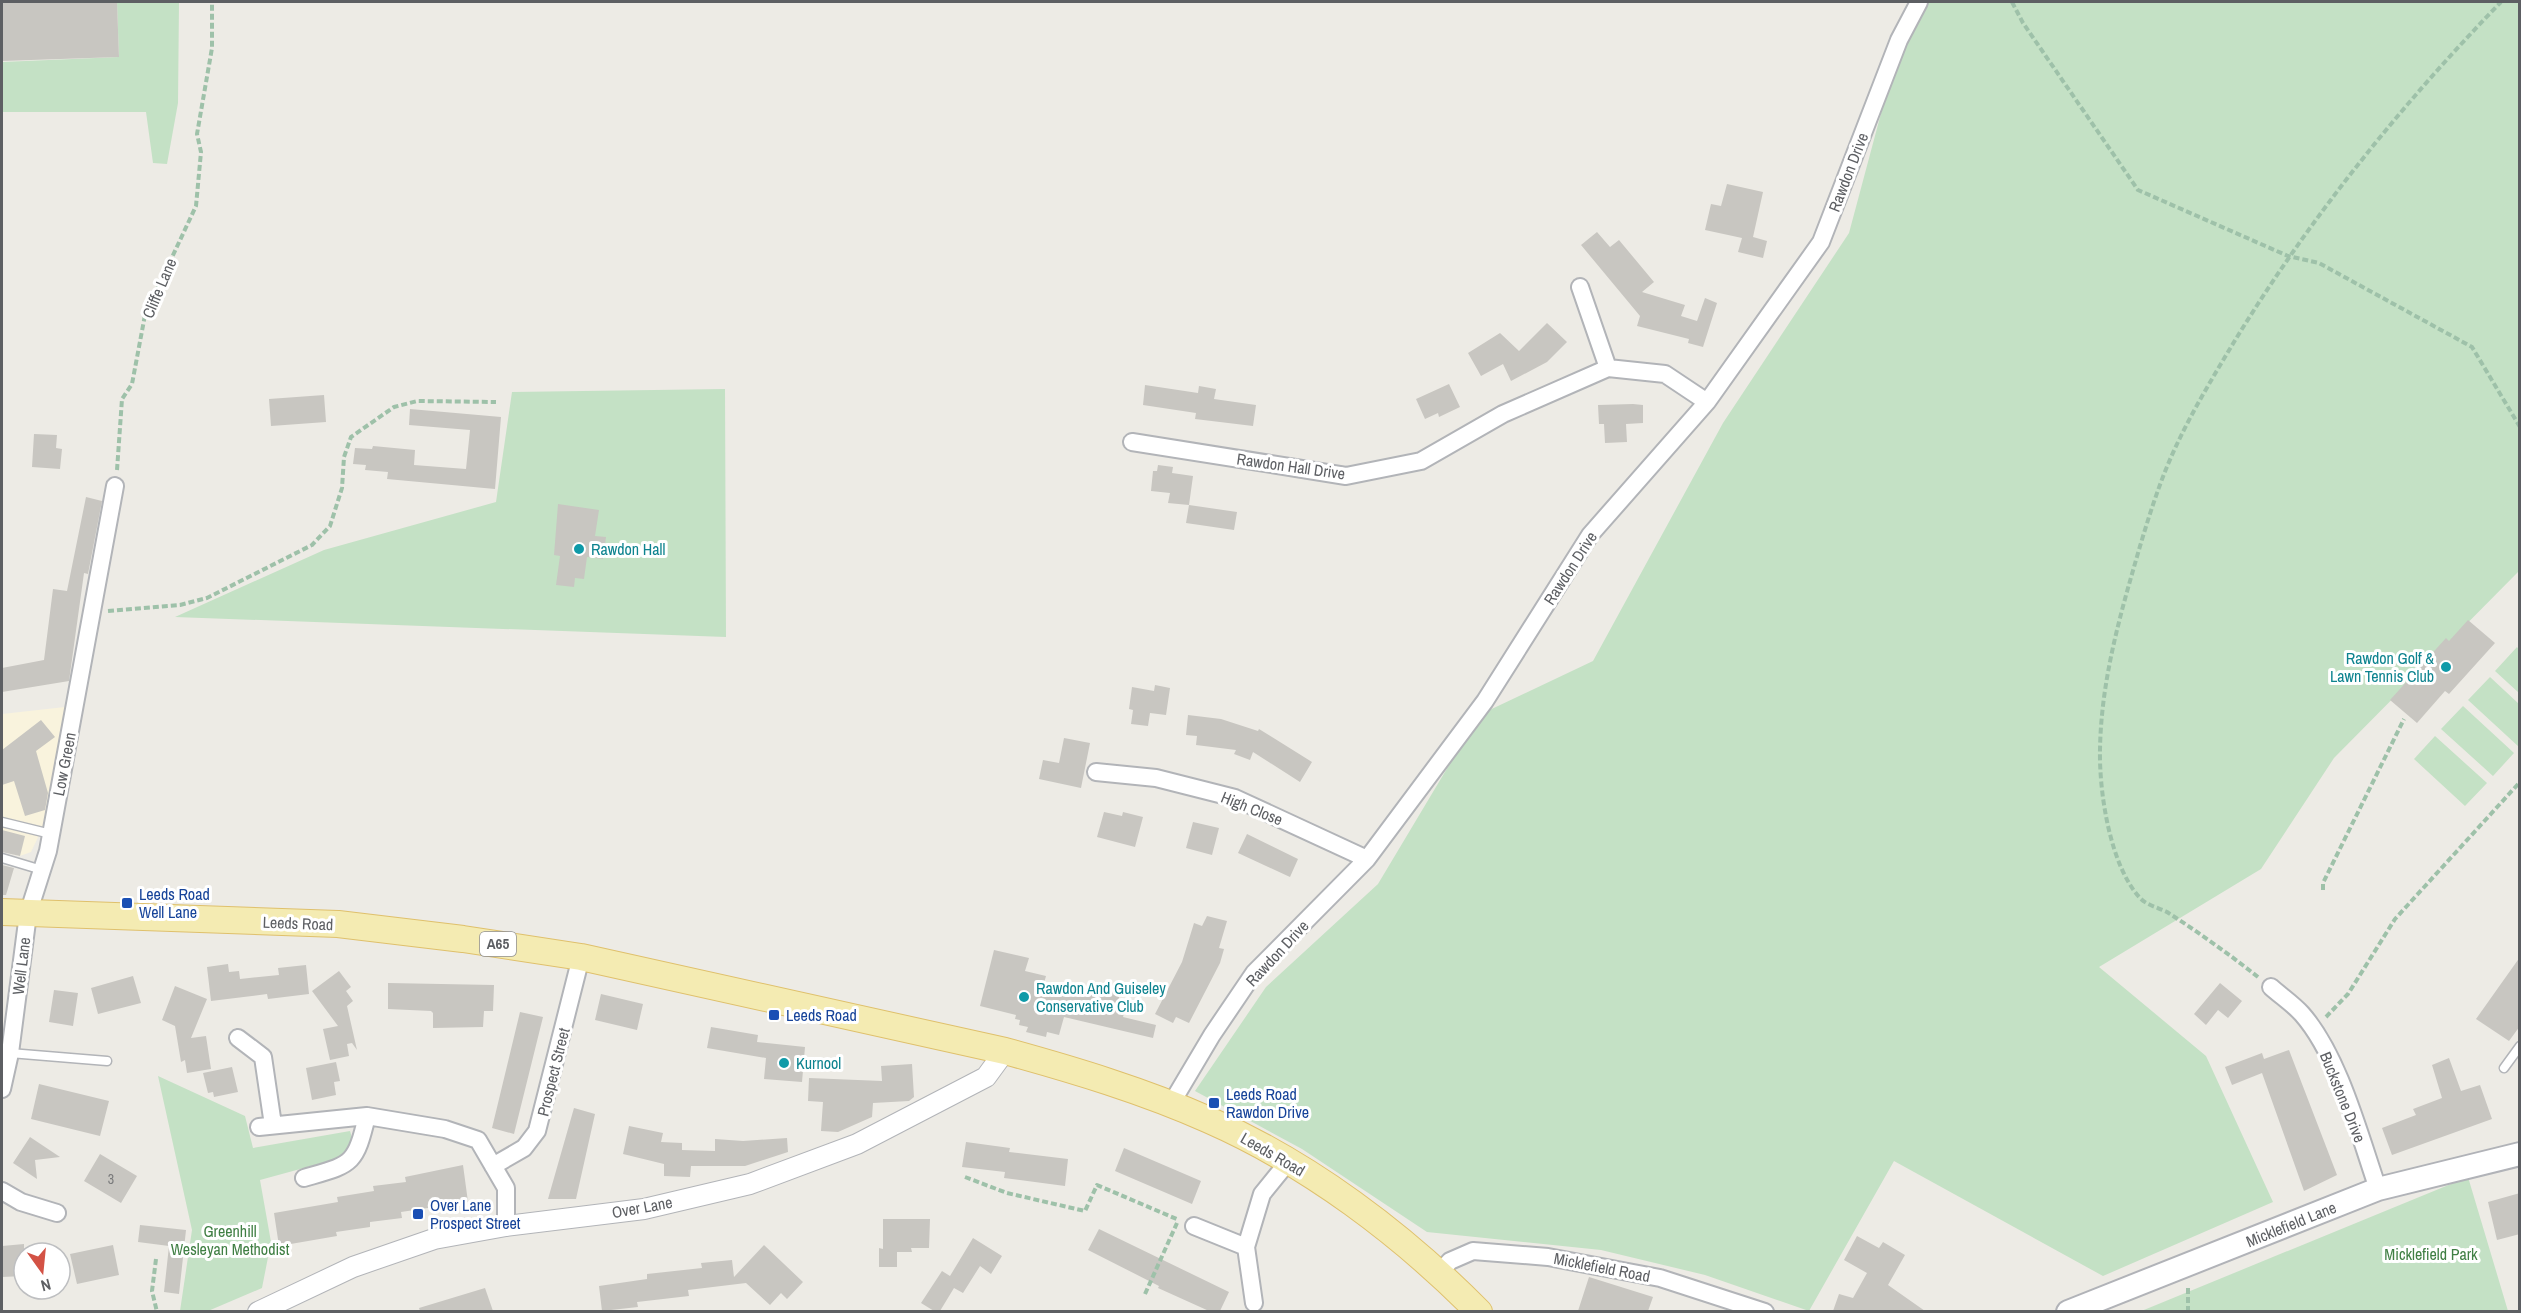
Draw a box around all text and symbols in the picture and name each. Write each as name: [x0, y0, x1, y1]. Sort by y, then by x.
street label: Rawdon Drive: [1823, 129, 1873, 215]
street label: Cliffe Lane: [137, 255, 181, 321]
street label: Rawdon Hall Drive: [1235, 447, 1347, 485]
street label: Rawdon Drive: [1538, 527, 1602, 609]
place label: Rawdon Hall: [591, 538, 665, 560]
marker: Rawdon Hall: [572, 542, 586, 556]
place label: Rawdon Golf & Lawn Tennis Club: [2330, 647, 2434, 687]
marker: Rawdon Golf & Lawn Tennis Club: [2439, 660, 2453, 674]
street label: Low Green: [47, 730, 81, 798]
street label: High Close: [1218, 786, 1286, 830]
place label: Leeds Road Well Lane: [139, 883, 210, 923]
marker: Leeds Road Well Lane: [120, 896, 134, 910]
street label: Leeds Road: [262, 911, 334, 935]
street label: Rawdon Drive: [1241, 915, 1313, 991]
road number: A65: [480, 932, 516, 956]
street label: Well Lane: [7, 936, 35, 996]
place label: Rawdon And Guiseley Conservative Club: [1036, 977, 1166, 1017]
marker: Rawdon And Guiseley Conservative Club: [1017, 990, 1031, 1004]
place label: Leeds Road: [786, 1004, 857, 1026]
marker: Leeds Road: [767, 1008, 781, 1022]
street label: Prospect Street: [531, 1025, 575, 1119]
street label: Buckstone Drive: [2315, 1048, 2371, 1146]
place label: Kurnool: [796, 1052, 841, 1074]
marker: Kurnool: [777, 1056, 791, 1070]
place label: Leeds Road Rawdon Drive: [1226, 1083, 1309, 1123]
marker: Leeds Road Rawdon Drive: [1207, 1096, 1221, 1110]
street label: Leeds Road: [1237, 1127, 1309, 1181]
house number: 3: [108, 1170, 114, 1188]
street label: Over Lane: [610, 1191, 674, 1223]
place label: Over Lane Prospect Street: [430, 1194, 521, 1234]
street label: Micklefield Lane: [2243, 1196, 2339, 1252]
marker: Over Lane Prospect Street: [411, 1207, 425, 1221]
park label: Greenhill Wesleyan Methodist: [171, 1220, 290, 1260]
north arrow: [12, 1241, 72, 1301]
park label: Micklefield Park: [2384, 1243, 2478, 1265]
street label: Micklefield Road: [1552, 1247, 1652, 1287]
text: N: [38, 1274, 53, 1297]

